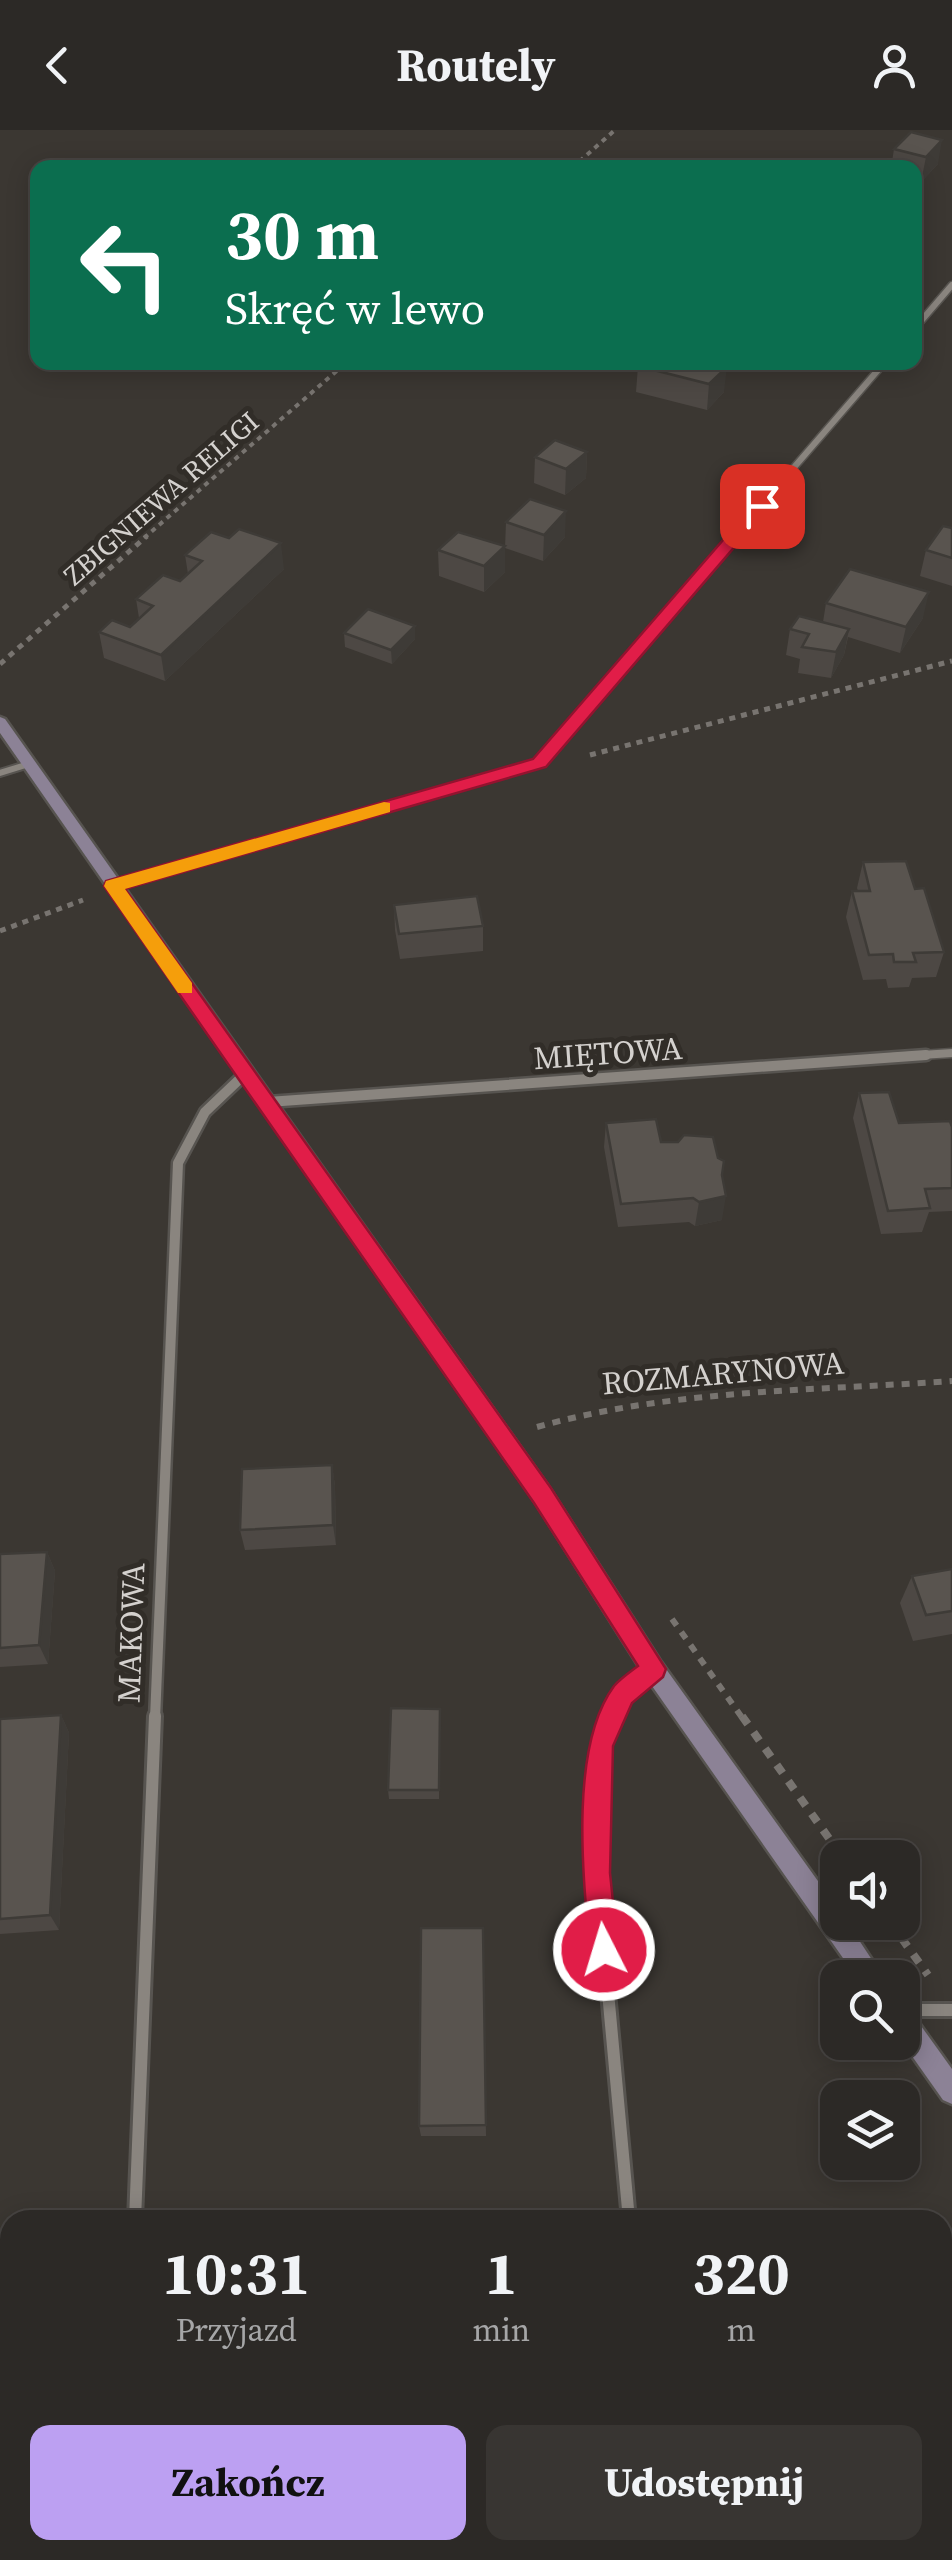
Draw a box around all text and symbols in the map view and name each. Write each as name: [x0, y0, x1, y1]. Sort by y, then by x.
text: Routely: [396, 34, 556, 96]
icon: back: [30, 38, 85, 93]
icon: person: [867, 38, 922, 93]
text: 30 m: [225, 186, 379, 282]
icon: left: [60, 200, 190, 330]
text: Skręć w lewo: [225, 277, 485, 339]
street label: ZBIGNIEWA RELIGI: [55, 402, 267, 594]
pin: [720, 464, 805, 549]
icon: arrive: [735, 479, 790, 534]
street label: MIĘTOWA: [532, 1026, 684, 1080]
street label: ROZMARYNOWA: [600, 1341, 846, 1405]
street label: MAKOWA: [107, 1562, 155, 1704]
map controls: [820, 1840, 920, 2180]
button: sound: [820, 1840, 920, 1940]
position arrow: [552, 1898, 656, 2002]
button: search: [820, 1960, 920, 2060]
button: layers: [820, 2080, 920, 2180]
text: 10:31: [162, 2232, 310, 2314]
text: 1: [485, 2232, 518, 2314]
text: 320: [692, 2232, 790, 2314]
text: Przyjazd: [176, 2308, 297, 2352]
text: min: [472, 2308, 530, 2352]
text: m: [727, 2308, 755, 2352]
button: Zakończ: [30, 2425, 466, 2540]
button: Udostępnij: [486, 2425, 922, 2540]

